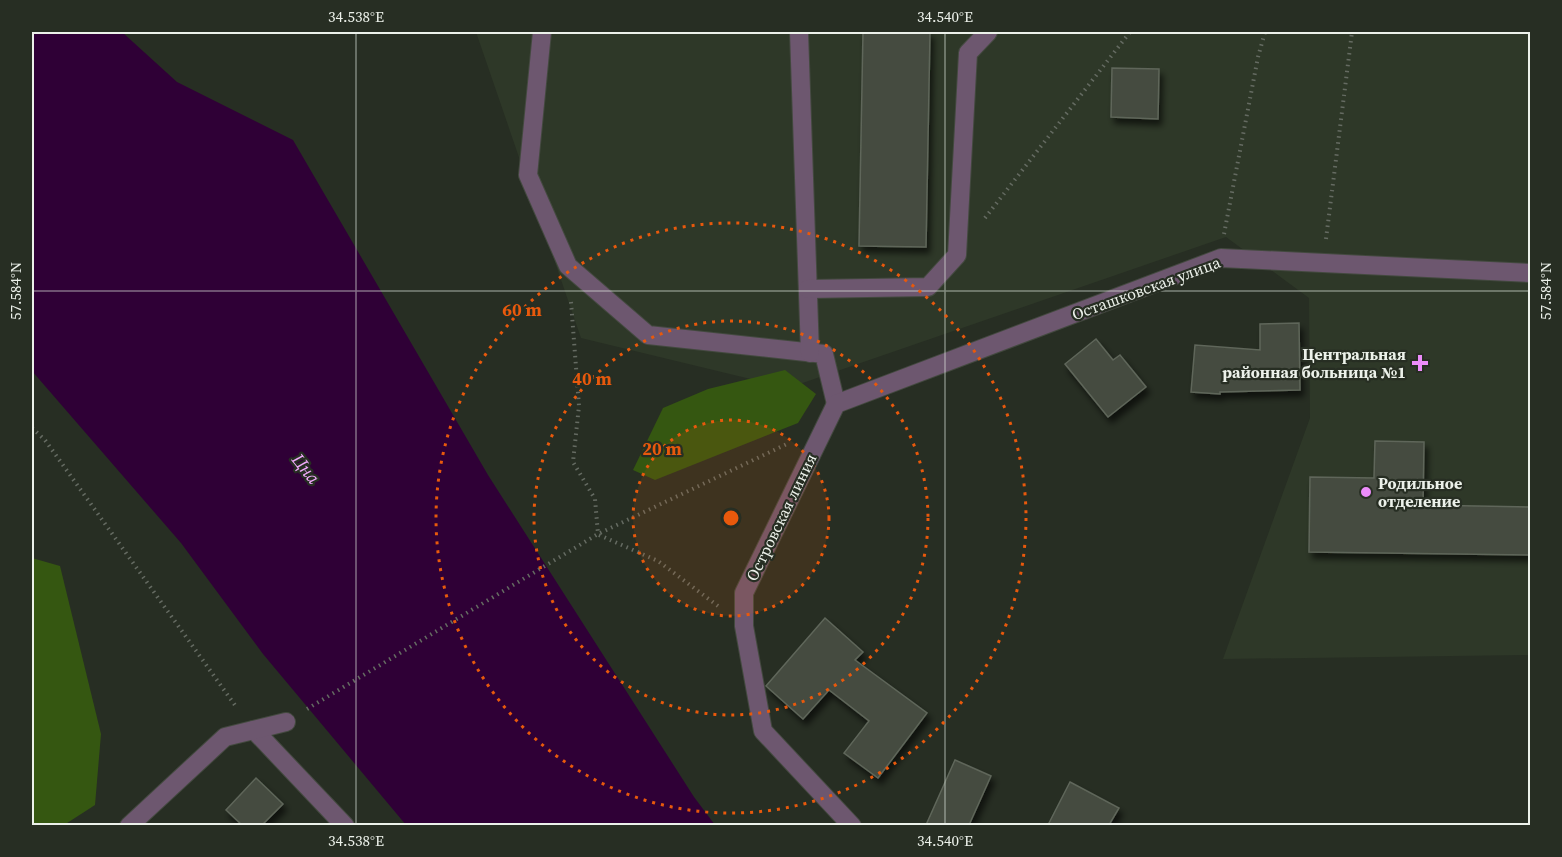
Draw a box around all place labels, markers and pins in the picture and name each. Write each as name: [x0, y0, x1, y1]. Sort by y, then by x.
place label: Центральная районная больница №1: [1222, 343, 1406, 383]
marker: Центральная районная больница №1: [1411, 354, 1429, 372]
place label: Родильное отделение: [1378, 472, 1462, 512]
marker: Родильное отделение: [1359, 485, 1373, 499]
centre of rings: [721, 508, 741, 528]

